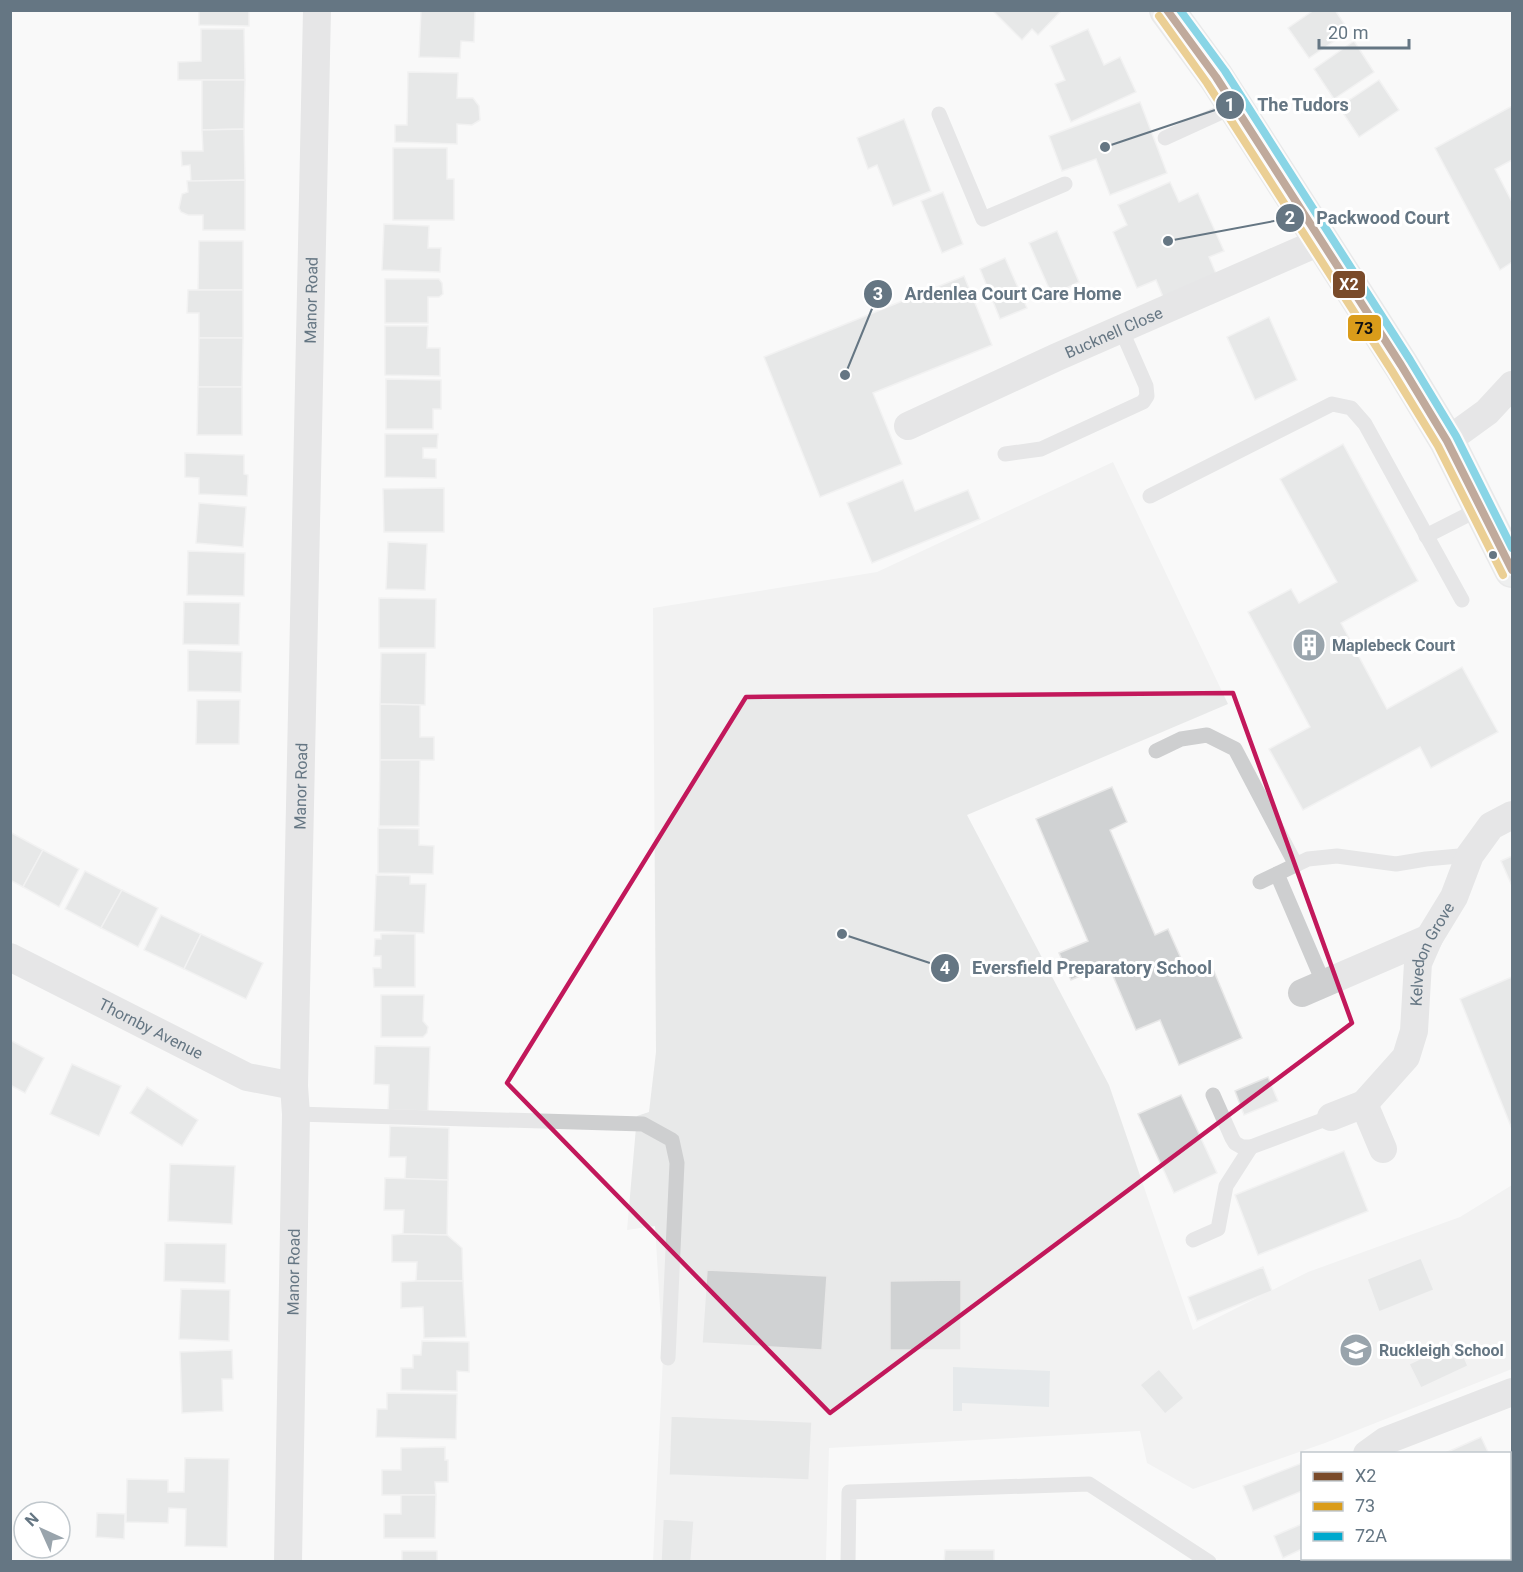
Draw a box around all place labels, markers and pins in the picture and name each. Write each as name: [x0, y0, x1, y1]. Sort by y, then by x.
callout: The Tudors: [1215, 87, 1361, 123]
callout: Packwood Court: [1275, 200, 1462, 236]
callout: Ardenlea Court Care Home: [863, 276, 1134, 312]
unlabelled marker: [1487, 549, 1499, 561]
building icon: Maplebeck Court: [1291, 627, 1327, 663]
place label: Maplebeck Court: [1332, 636, 1456, 655]
callout: Eversfield Preparatory School: [930, 950, 1224, 986]
school or university icon: Ruckleigh School: [1338, 1332, 1374, 1368]
place label: Ruckleigh School: [1379, 1341, 1504, 1360]

